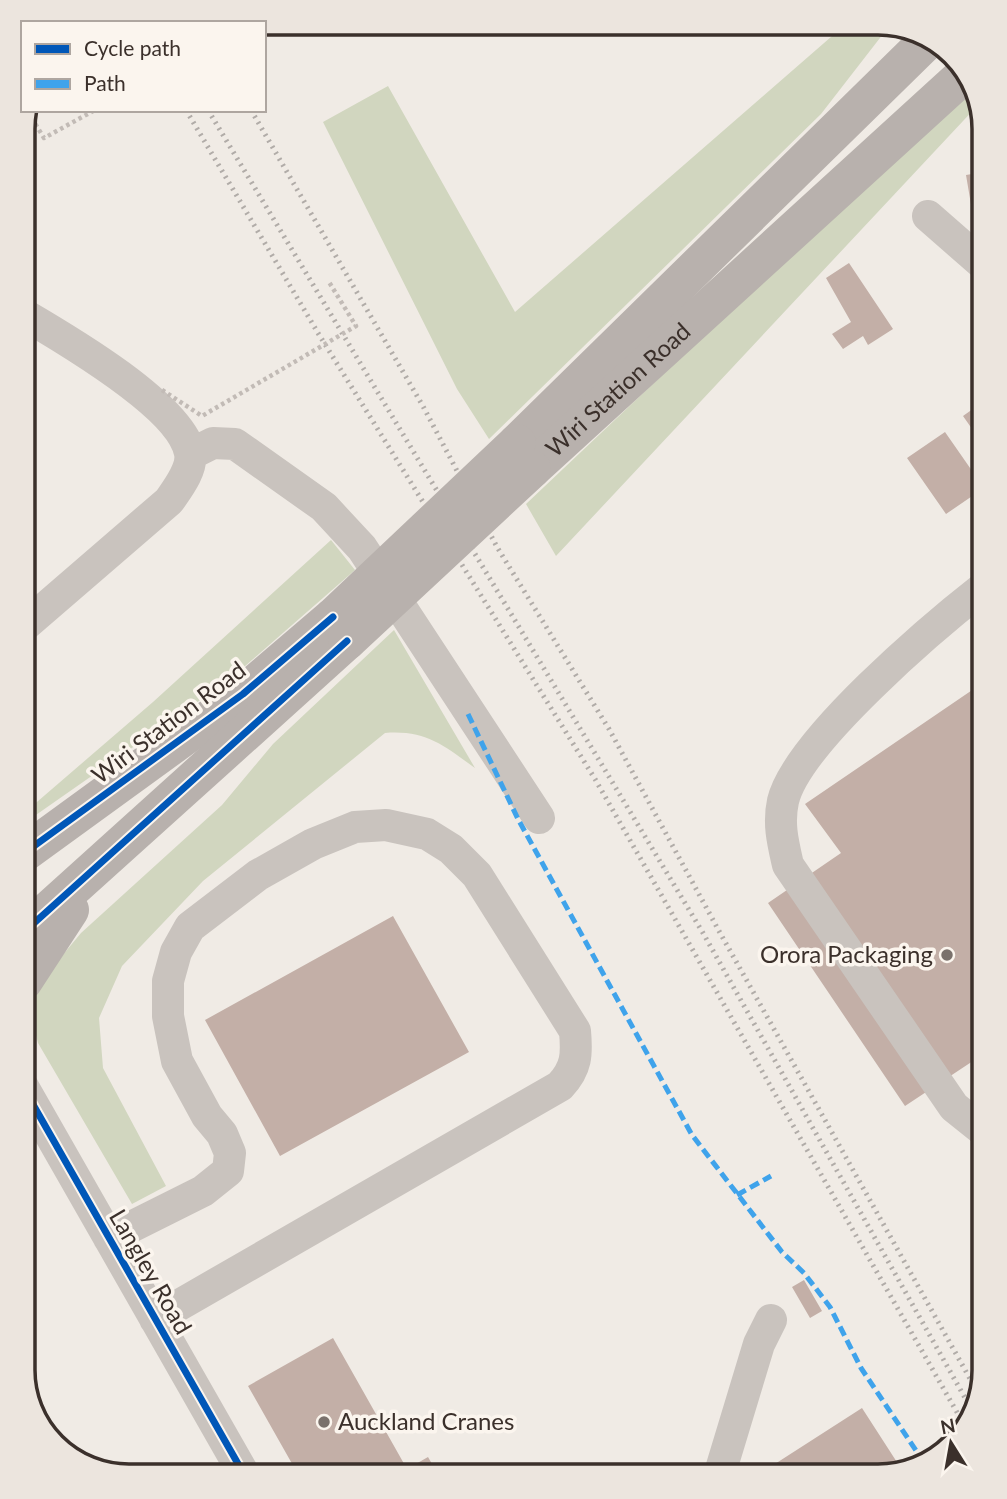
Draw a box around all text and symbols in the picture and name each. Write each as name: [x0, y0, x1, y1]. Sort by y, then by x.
legend: [21, 21, 266, 112]
text: Cycle path: [84, 35, 181, 60]
text: Path: [84, 70, 126, 95]
street label: Wiri Station Road: [539, 316, 696, 462]
street label: Wiri Station Road: [85, 654, 251, 789]
place label: Orora Packaging: [760, 939, 933, 968]
marker: Orora Packaging: [939, 947, 955, 963]
street label: Langley Road: [104, 1204, 199, 1339]
place label: Auckland Cranes: [338, 1406, 514, 1435]
north arrow: [916, 1408, 986, 1478]
text: N: [938, 1413, 957, 1439]
marker: Auckland Cranes: [316, 1414, 332, 1430]

